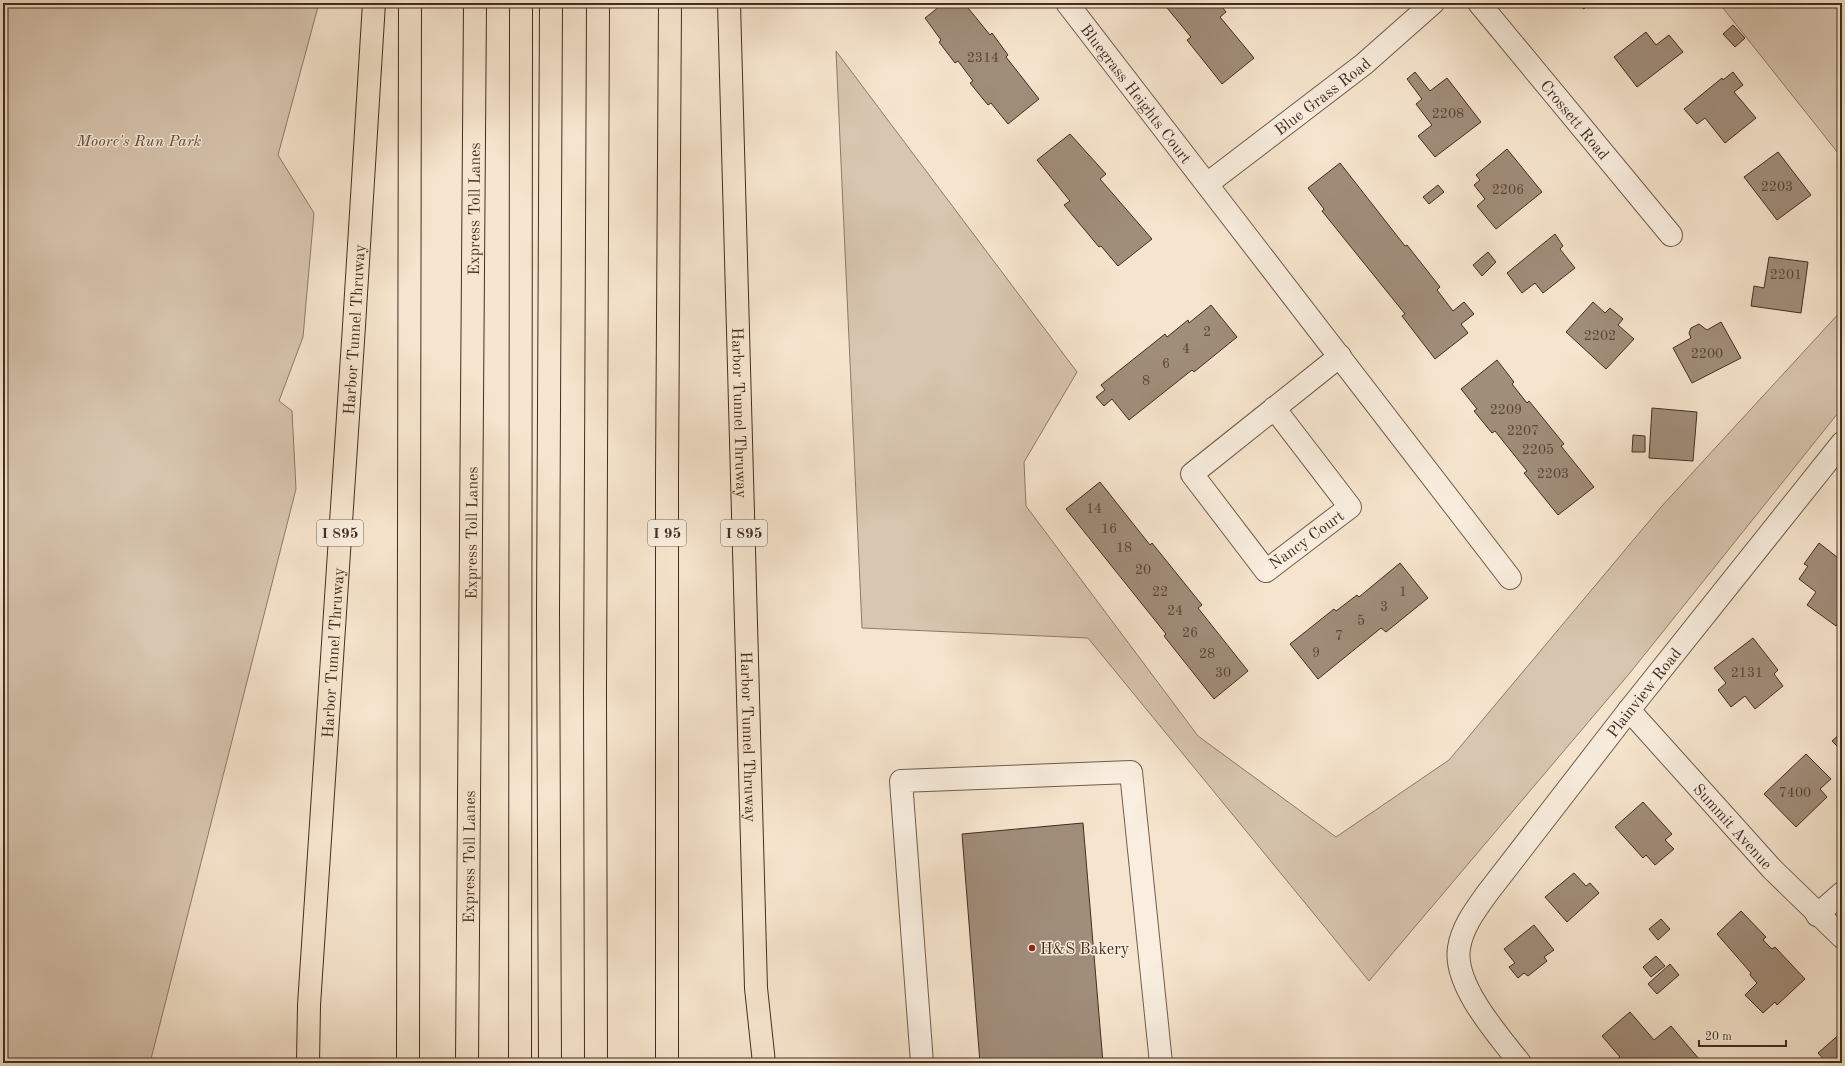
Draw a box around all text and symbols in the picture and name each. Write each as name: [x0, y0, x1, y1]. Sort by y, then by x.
street label: Bluegrass Heights Court: [1077, 22, 1194, 167]
house number: 2314: [967, 51, 999, 65]
street label: Blue Grass Road: [1273, 56, 1375, 139]
street label: Crossett Road: [1536, 78, 1611, 163]
house number: 2208: [1432, 107, 1464, 121]
park label: Moore's Run Park: [76, 134, 202, 150]
street label: Express Toll Lanes: [467, 142, 484, 276]
house number: 2203: [1761, 180, 1793, 194]
house number: 2206: [1492, 183, 1524, 197]
street label: Harbor Tunnel Thruway: [342, 243, 369, 415]
house number: 2201: [1770, 268, 1802, 282]
house number: 2: [1203, 325, 1211, 339]
street label: Harbor Tunnel Thruway: [728, 327, 749, 499]
house number: 2202: [1584, 329, 1616, 343]
house number: 4: [1182, 342, 1190, 356]
house number: 2200: [1691, 347, 1723, 361]
house number: 6: [1162, 357, 1170, 371]
house number: 8: [1142, 374, 1150, 388]
house number: 2209: [1490, 403, 1522, 417]
house number: 2207: [1507, 424, 1539, 438]
house number: 2205: [1522, 443, 1554, 457]
street label: Express Toll Lanes: [464, 466, 482, 600]
house number: 2203: [1537, 467, 1569, 481]
house number: 14: [1086, 502, 1102, 516]
street label: Nancy Court: [1267, 508, 1348, 573]
road number: I 895: [317, 520, 363, 546]
road number: I 95: [648, 520, 686, 546]
road number: I 895: [721, 520, 767, 546]
house number: 16: [1101, 522, 1117, 536]
house number: 18: [1116, 541, 1132, 555]
house number: 20: [1135, 563, 1151, 577]
street label: Harbor Tunnel Thruway: [321, 567, 348, 739]
house number: 22: [1152, 585, 1168, 599]
house number: 1: [1399, 585, 1407, 599]
house number: 3: [1380, 600, 1388, 614]
house number: 24: [1167, 604, 1183, 618]
house number: 5: [1357, 614, 1365, 628]
house number: 26: [1182, 626, 1198, 640]
house number: 7: [1335, 629, 1343, 643]
house number: 9: [1312, 646, 1320, 660]
street label: Plainview Road: [1605, 646, 1685, 741]
house number: 28: [1199, 647, 1215, 661]
street label: Harbor Tunnel Thruway: [737, 651, 757, 823]
house number: 30: [1215, 666, 1231, 680]
house number: 2131: [1731, 666, 1763, 680]
street label: Summit Avenue: [1689, 781, 1774, 873]
house number: 7400: [1779, 786, 1811, 800]
street label: Express Toll Lanes: [462, 790, 479, 924]
place label: H&S Bakery: [1040, 942, 1130, 958]
marker: H&S Bakery: [1027, 943, 1037, 953]
scale bar: [1699, 1022, 1786, 1048]
text: 20 m: [1705, 1031, 1732, 1043]

